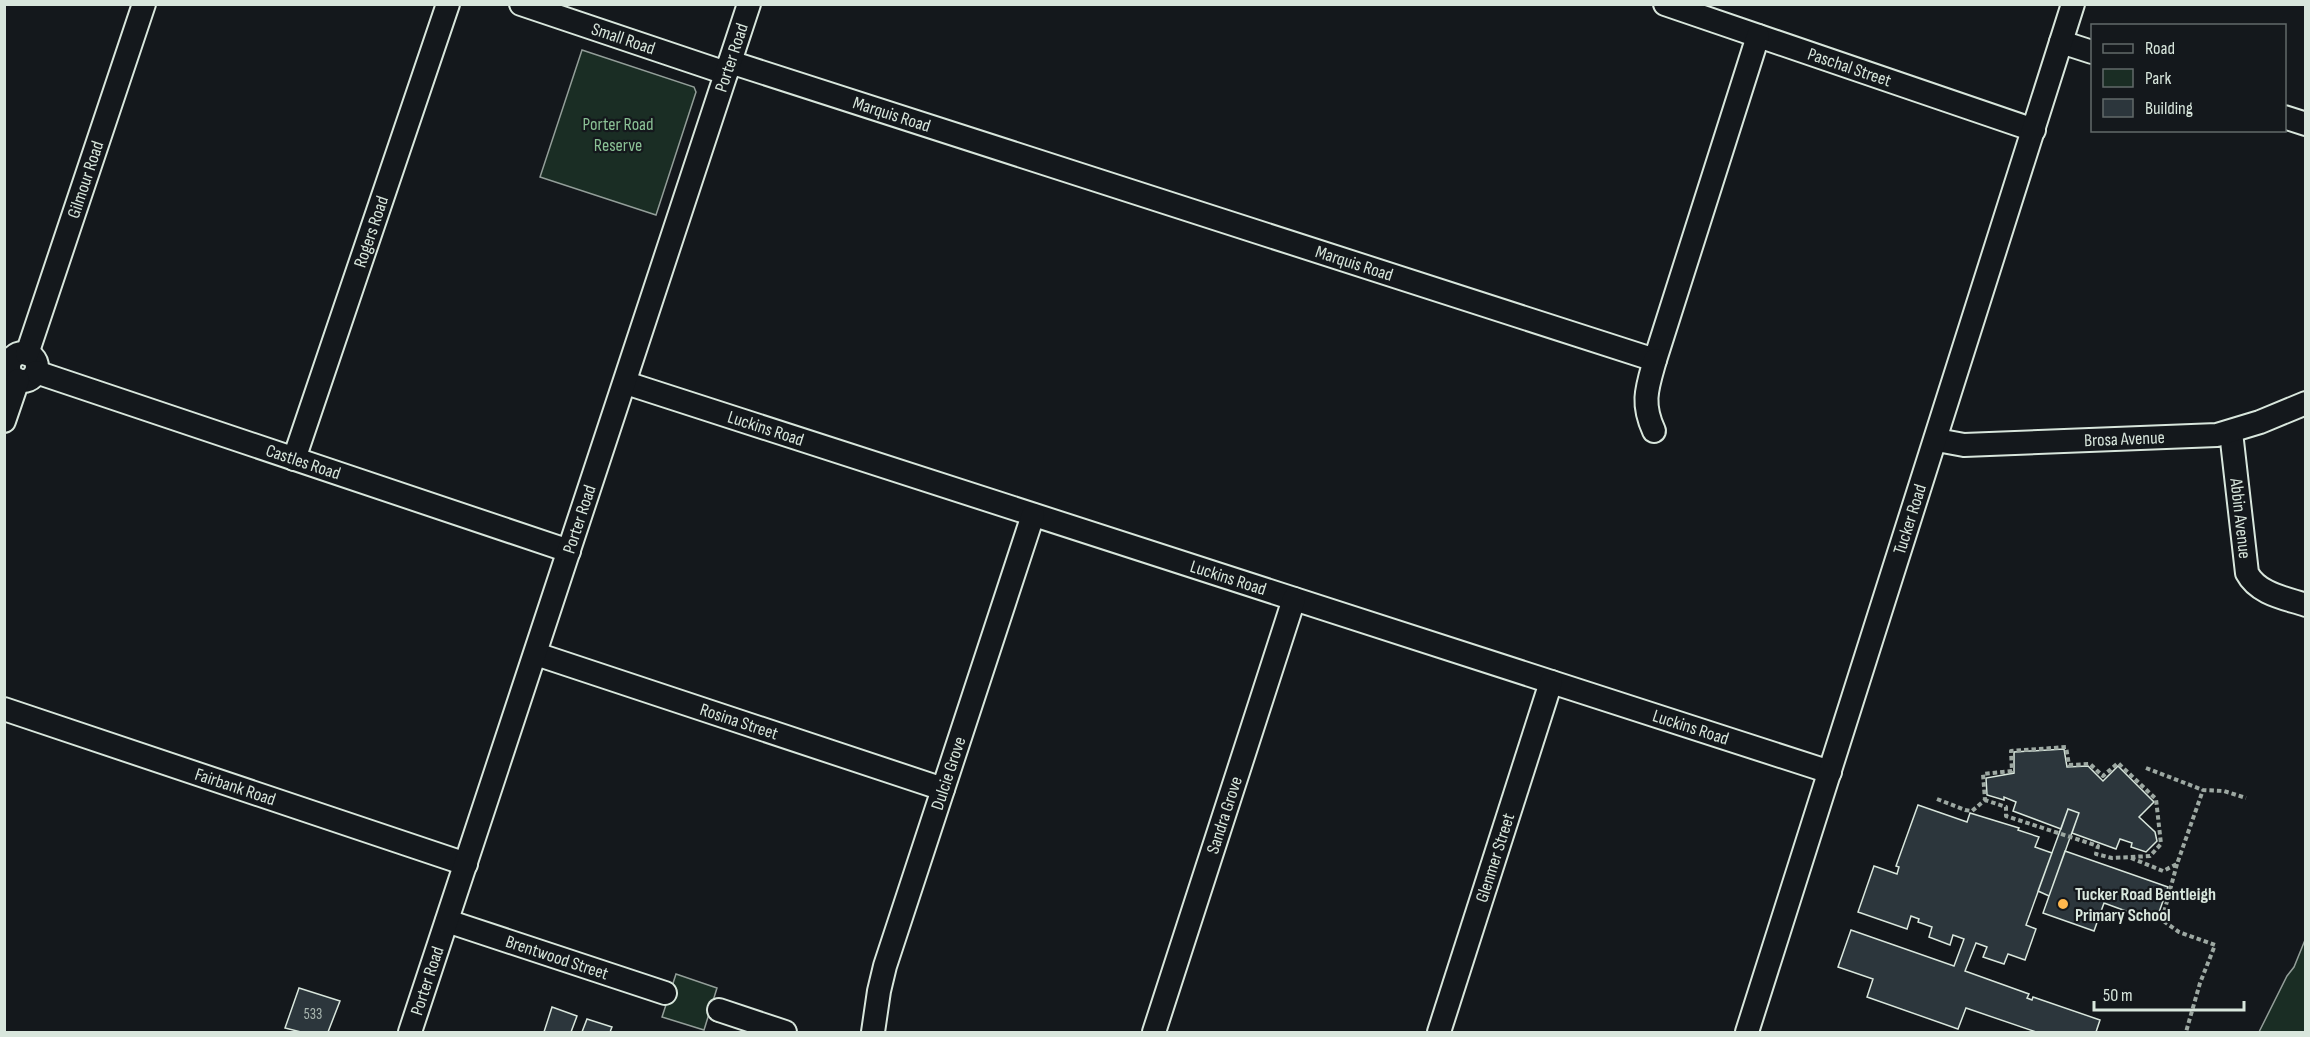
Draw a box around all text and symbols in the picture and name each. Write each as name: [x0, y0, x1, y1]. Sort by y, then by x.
street label: Small Road: [589, 18, 658, 59]
street label: Porter Road: [710, 21, 752, 95]
legend: [2091, 24, 2286, 132]
text: Road: [2145, 38, 2175, 59]
street label: Paschal Street: [1805, 43, 1895, 91]
text: Park: [2145, 68, 2171, 89]
street label: Marquis Road: [850, 92, 933, 136]
text: Building: [2145, 98, 2193, 119]
park label: Porter Road Reserve: [582, 114, 654, 156]
street label: Gilmour Road: [63, 138, 108, 221]
street label: Rogers Road: [349, 193, 393, 270]
street label: Marquis Road: [1313, 241, 1396, 285]
street label: Luckins Road: [725, 406, 807, 450]
street label: Brosa Avenue: [2084, 427, 2165, 451]
street label: Castles Road: [263, 440, 343, 484]
street label: Abbin Avenue: [2226, 476, 2256, 560]
street label: Tucker Road: [1889, 481, 1931, 557]
street label: Porter Road: [558, 482, 600, 556]
street label: Luckins Road: [1188, 556, 1269, 600]
street label: Rosina Street: [697, 699, 781, 744]
street label: Luckins Road: [1650, 705, 1731, 749]
street label: Dulcie Grove: [926, 734, 970, 813]
street label: Fairbank Road: [192, 763, 278, 810]
street label: Sandra Grove: [1202, 774, 1246, 856]
street label: Glenmer Street: [1471, 810, 1519, 905]
place label: Tucker Road Bentleigh Primary School: [2075, 884, 2216, 926]
marker: Tucker Road Bentleigh Primary School: [2056, 897, 2070, 911]
street label: Brentwood Street: [503, 931, 612, 984]
street label: Porter Road: [406, 944, 448, 1018]
scale bar: [2094, 974, 2244, 1012]
text: 50 m: [2103, 985, 2133, 1006]
house number: 533: [304, 1005, 322, 1024]

